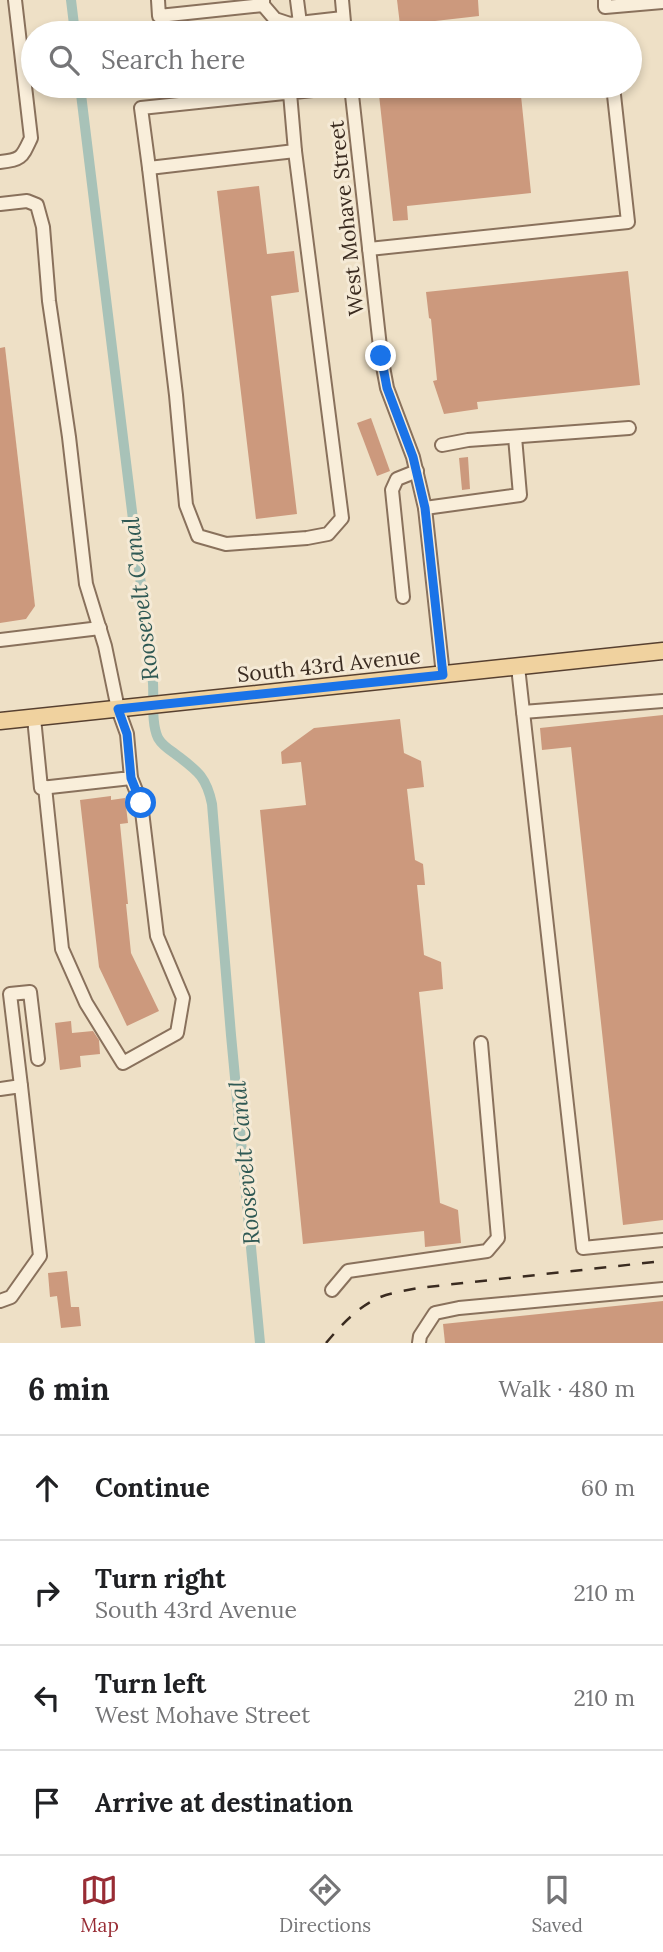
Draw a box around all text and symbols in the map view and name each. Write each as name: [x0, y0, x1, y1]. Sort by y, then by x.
search box: [21, 21, 642, 98]
icon: search: [45, 41, 83, 79]
text: Search here: [101, 43, 245, 76]
street label: West Mohave Street: [322, 118, 370, 317]
route end: [365, 340, 396, 371]
water label: Roosevelt Canal: [116, 515, 164, 682]
street label: South 43rd Avenue: [236, 642, 422, 688]
route start: [125, 787, 156, 818]
water label: Roosevelt Canal: [222, 1079, 266, 1246]
text: 6 min: [28, 1370, 110, 1408]
text: Walk · 480 m: [498, 1374, 635, 1403]
icon: ahead: [28, 1469, 66, 1507]
text: Continue: [95, 1471, 210, 1504]
text: 60 m: [581, 1473, 635, 1502]
text: Turn right: [95, 1562, 226, 1595]
icon: right: [28, 1574, 66, 1612]
text: 210 m: [573, 1578, 635, 1607]
text: South 43rd Avenue: [95, 1595, 297, 1624]
text: Turn left: [95, 1667, 206, 1700]
icon: left: [28, 1679, 66, 1717]
text: 210 m: [573, 1683, 635, 1712]
text: West Mohave Street: [95, 1700, 310, 1729]
icon: arrive: [28, 1784, 66, 1822]
text: Arrive at destination: [95, 1786, 353, 1819]
tab: Map: [80, 1871, 119, 1937]
tab: Directions: [279, 1871, 371, 1937]
tab: Saved: [531, 1871, 583, 1937]

